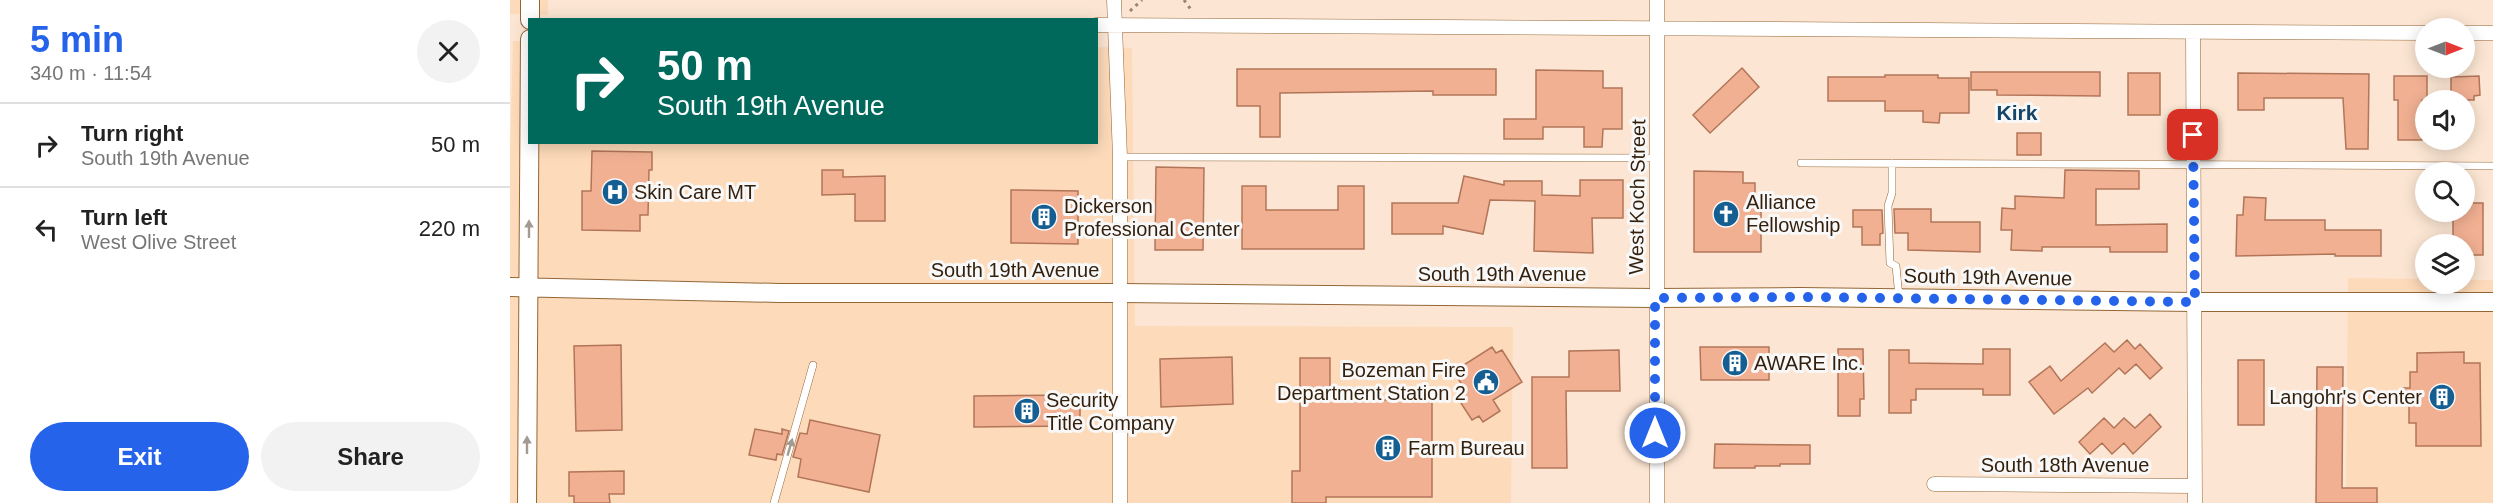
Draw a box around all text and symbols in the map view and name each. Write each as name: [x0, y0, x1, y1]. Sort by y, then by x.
north arrow: [2415, 18, 2475, 78]
map controls: [2415, 18, 2475, 294]
text: 5 min: [30, 19, 124, 60]
button: close: [417, 20, 480, 83]
icon: right: [558, 42, 636, 120]
text: 50 m: [657, 42, 753, 89]
text: 340 m · 11:54: [30, 62, 152, 84]
button: sound: [2415, 90, 2475, 150]
text: South 19th Avenue: [657, 91, 885, 121]
district label: Kirk: [1997, 101, 2038, 124]
pin: [2167, 109, 2218, 160]
icon: arrive: [2176, 118, 2209, 151]
street label: West Koch Street: [1625, 119, 1649, 275]
text: Turn right: [81, 121, 183, 146]
icon: right: [30, 129, 63, 162]
text: 50 m: [431, 132, 480, 157]
text: South 19th Avenue: [81, 147, 250, 169]
button: search: [2415, 162, 2475, 222]
hospital icon: Skin Care MT: [600, 177, 630, 207]
place label: Skin Care MT: [634, 181, 756, 203]
place label: Alliance Fellowship: [1746, 191, 1840, 236]
place label: Dickerson Professional Center: [1064, 195, 1240, 240]
church icon: Alliance Fellowship: [1711, 199, 1741, 229]
building icon: Dickerson Professional Center: [1029, 202, 1059, 232]
text: Turn left: [81, 205, 167, 230]
icon: left: [30, 213, 63, 246]
text: 220 m: [419, 216, 480, 241]
one-way arrow: [524, 219, 534, 238]
text: West Olive Street: [81, 231, 236, 253]
button: layers: [2415, 234, 2475, 294]
street label: South 19th Avenue: [931, 259, 1099, 281]
street label: South 19th Avenue: [1418, 263, 1586, 285]
street label: South 19th Avenue: [1903, 265, 2073, 289]
building icon: AWARE Inc.: [1720, 348, 1750, 378]
place label: AWARE Inc.: [1754, 352, 1864, 374]
place label: Bozeman Fire Department Station 2: [1277, 359, 1466, 404]
public building icon: Bozeman Fire Department Station 2: [1471, 367, 1501, 397]
building icon: Langohr's Center: [2427, 382, 2457, 412]
place label: Langohr's Center: [2269, 386, 2422, 408]
place label: Security Title Company: [1046, 389, 1174, 434]
building icon: Security Title Company: [1012, 396, 1042, 426]
position arrow: [1623, 401, 1687, 465]
button: Exit: [30, 422, 249, 491]
button: Share: [261, 422, 480, 491]
building icon: Farm Bureau: [1373, 433, 1403, 463]
one-way arrow: [522, 435, 532, 454]
place label: Farm Bureau: [1408, 437, 1525, 459]
one-way arrow: [786, 438, 795, 456]
street label: South 18th Avenue: [1981, 454, 2149, 476]

